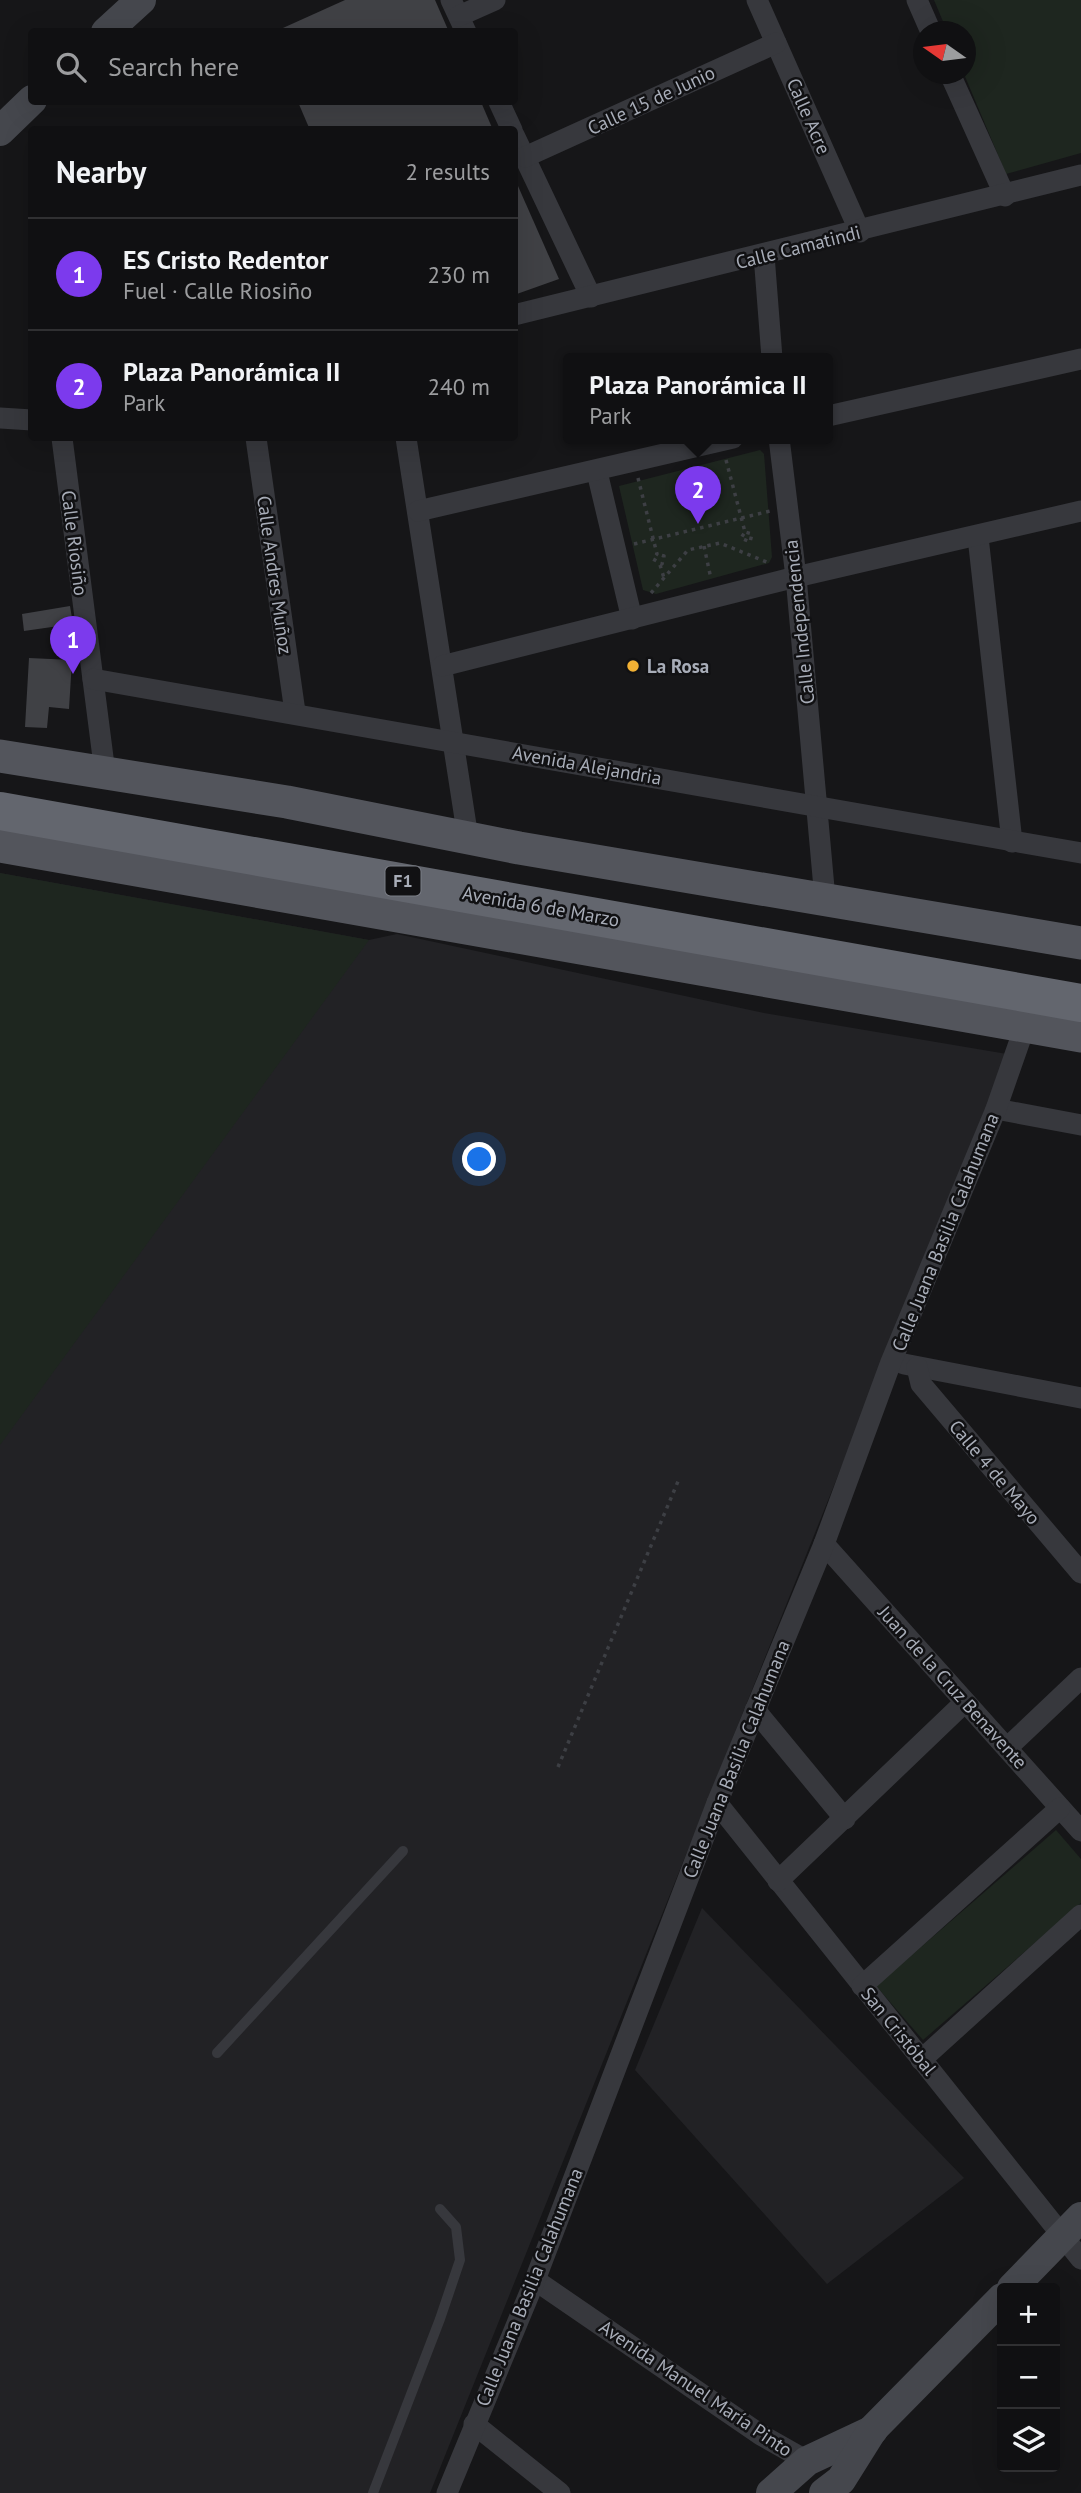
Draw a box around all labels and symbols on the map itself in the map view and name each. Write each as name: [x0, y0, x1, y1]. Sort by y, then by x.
north arrow: [913, 21, 976, 84]
street label: Calle 15 de Junio: [583, 60, 719, 140]
street label: Calle Acre: [782, 74, 836, 158]
street label: Calle Camatindi: [733, 220, 863, 274]
pin: 2: [675, 466, 721, 524]
street label: Calle Riosiño: [57, 489, 93, 597]
street label: Calle Andres Muñoz: [252, 494, 298, 656]
street label: Calle Independencia: [778, 539, 820, 705]
pin: 1: [50, 616, 96, 674]
place label: La Rosa: [647, 654, 709, 678]
marker: La Rosa: [625, 658, 641, 674]
street label: Avenida Alejandria: [511, 740, 663, 790]
road number: F1: [386, 866, 420, 896]
street label: Avenida 6 de Marzo: [461, 880, 621, 932]
street label: Calle Juana Basilia Calahumana: [886, 1109, 1004, 1355]
your location: [462, 1142, 496, 1176]
street label: Calle 4 de Mayo: [944, 1415, 1046, 1529]
street label: Juan de la Cruz Benavente: [873, 1600, 1033, 1774]
street label: Calle Juana Basilia Calahumana: [677, 1636, 795, 1882]
street label: San Cristóbal: [856, 1982, 942, 2080]
street label: Calle Juana Basilia Calahumana: [470, 2164, 588, 2410]
street label: Avenida Manuel María Pinto: [595, 2314, 797, 2462]

